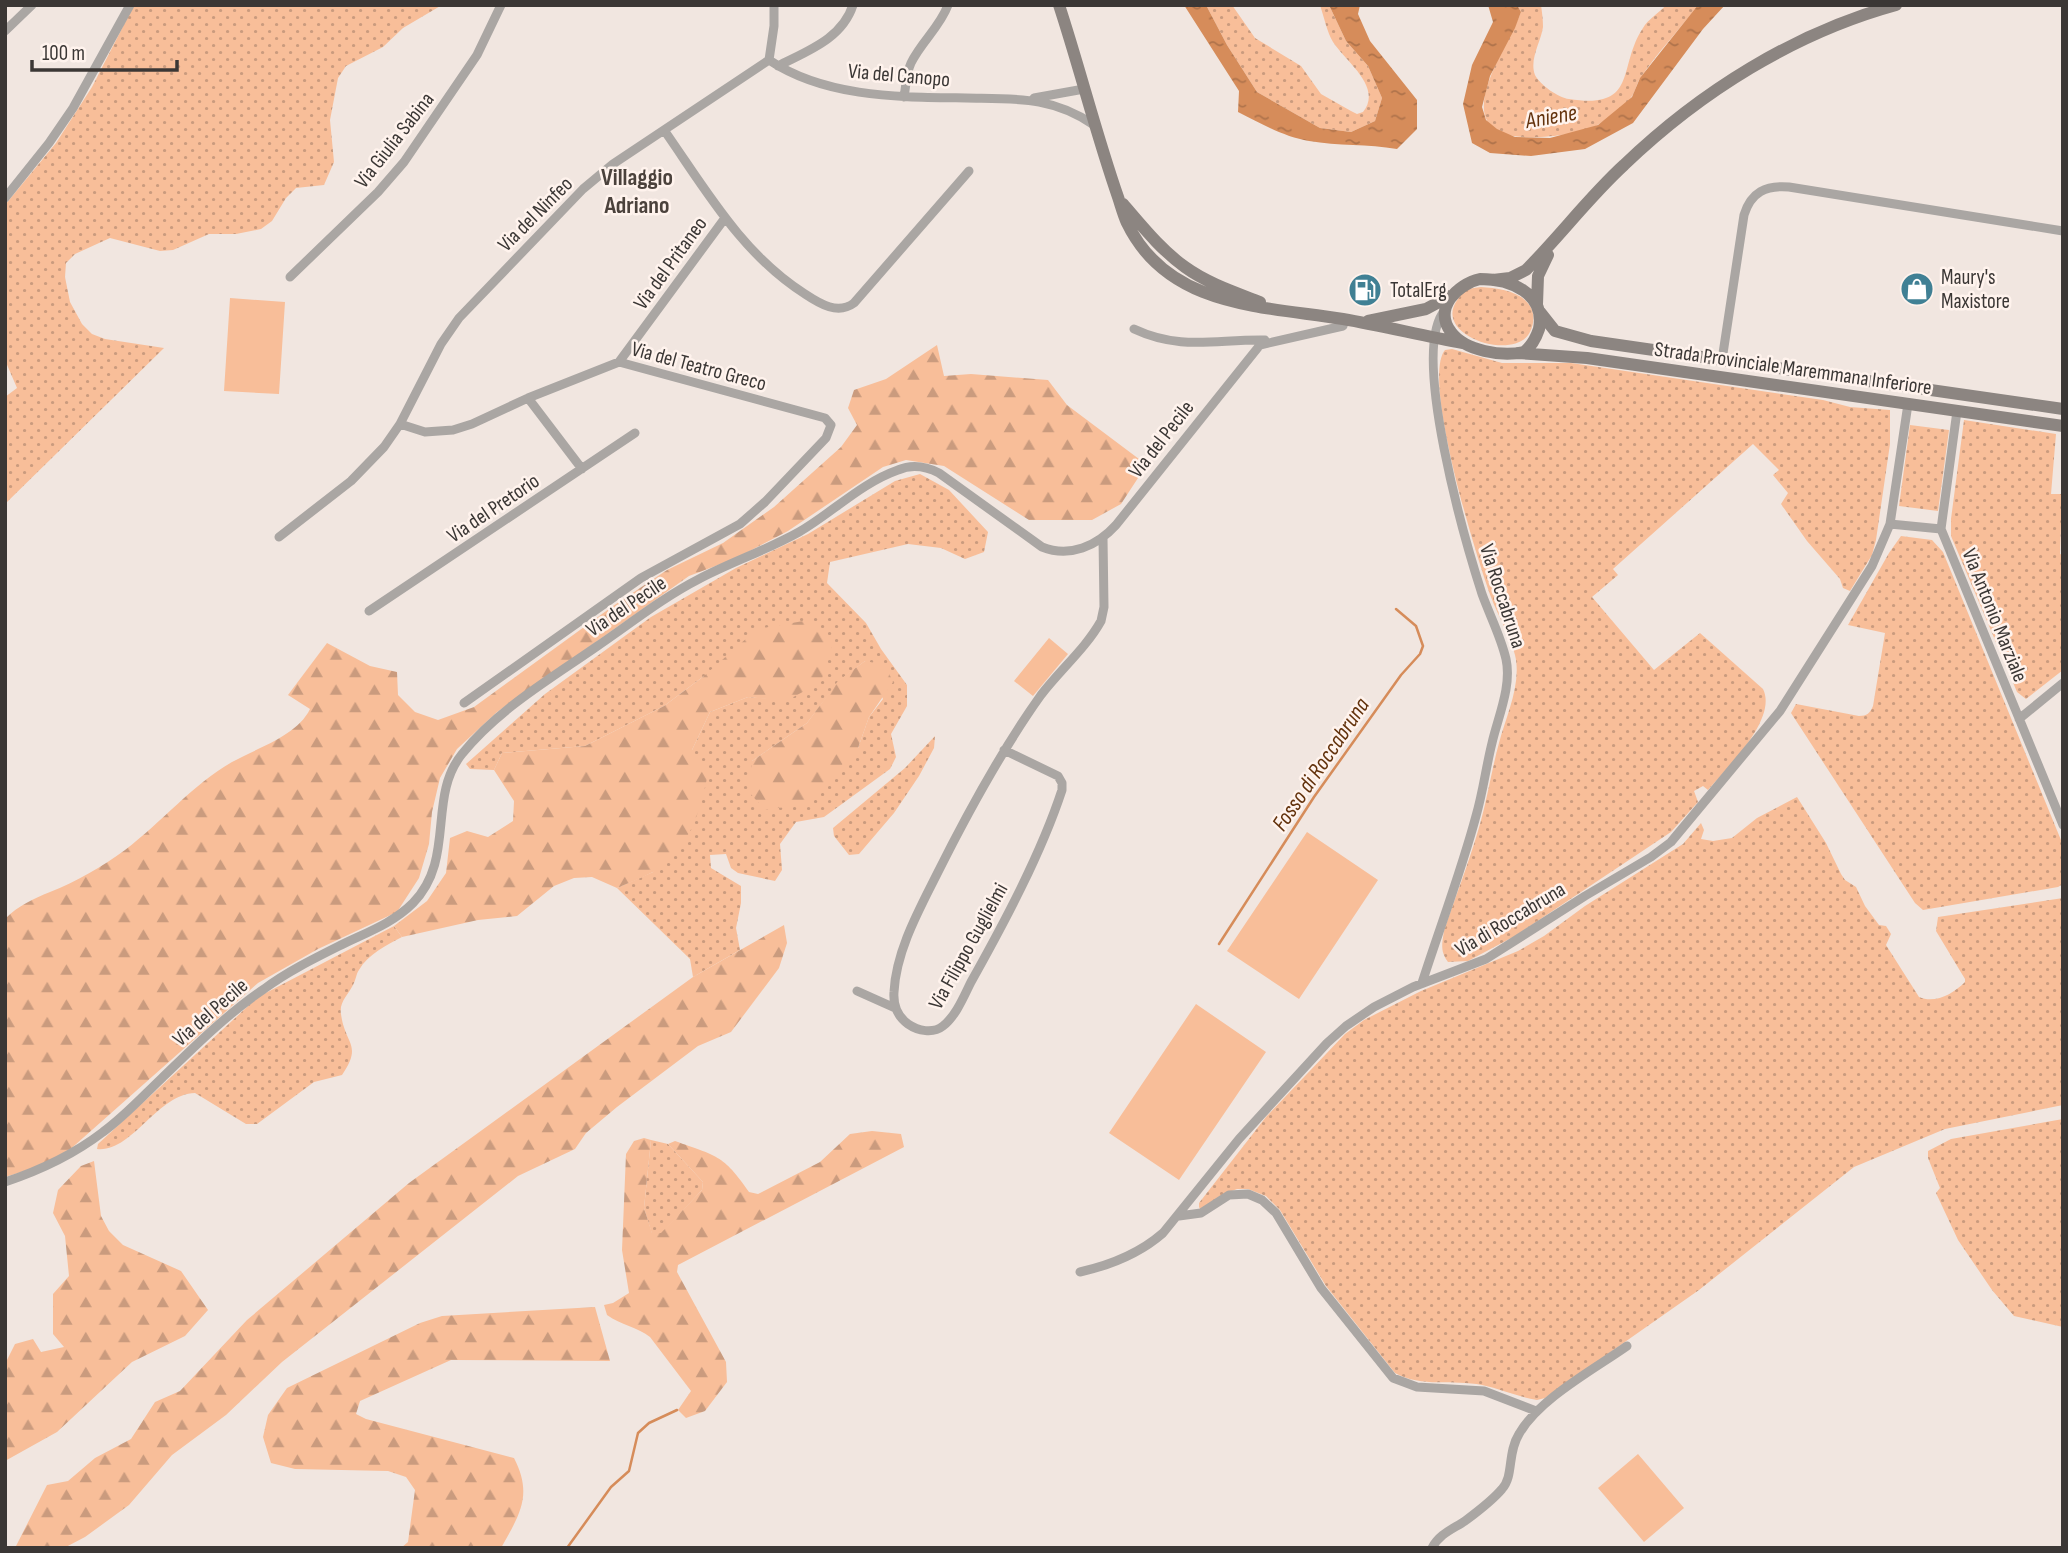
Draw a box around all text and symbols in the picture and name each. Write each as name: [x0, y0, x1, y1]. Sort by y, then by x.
scale bar: [32, 28, 177, 72]
text: 100 m: [42, 41, 85, 66]
street label: Via del Canopo: [847, 59, 951, 92]
street label: Via Giulia Sabina: [349, 88, 439, 193]
water label: Aniene: [1522, 99, 1579, 135]
district label: Villaggio Adriano: [601, 163, 673, 220]
street label: Via del Ninfeo: [493, 172, 578, 257]
street label: Via del Pritaneo: [628, 212, 712, 315]
place label: Maury's Maxistore: [1941, 265, 2010, 314]
shop icon: Maury's Maxistore: [1898, 270, 1936, 308]
fuel station icon: TotalErg: [1346, 271, 1384, 309]
place label: TotalErg: [1390, 278, 1447, 303]
street label: Via del Teatro Greco: [629, 336, 769, 397]
street label: Strada Provinciale Maremmana Inferiore: [1653, 337, 1933, 400]
street label: Via del Pecile: [1123, 396, 1199, 483]
street label: Via del Pretorio: [442, 468, 544, 548]
street label: Via Roccabruna: [1474, 541, 1531, 651]
street label: Via Antonio Marziale: [1956, 545, 2033, 686]
street label: Via del Pecile: [581, 571, 671, 642]
water label: Fosso di Roccabruna: [1266, 692, 1376, 837]
street label: Via di Roccabruna: [1451, 877, 1570, 962]
street label: Via Filippo Guglielmi: [923, 879, 1013, 1014]
street label: Via del Pecile: [168, 973, 253, 1052]

